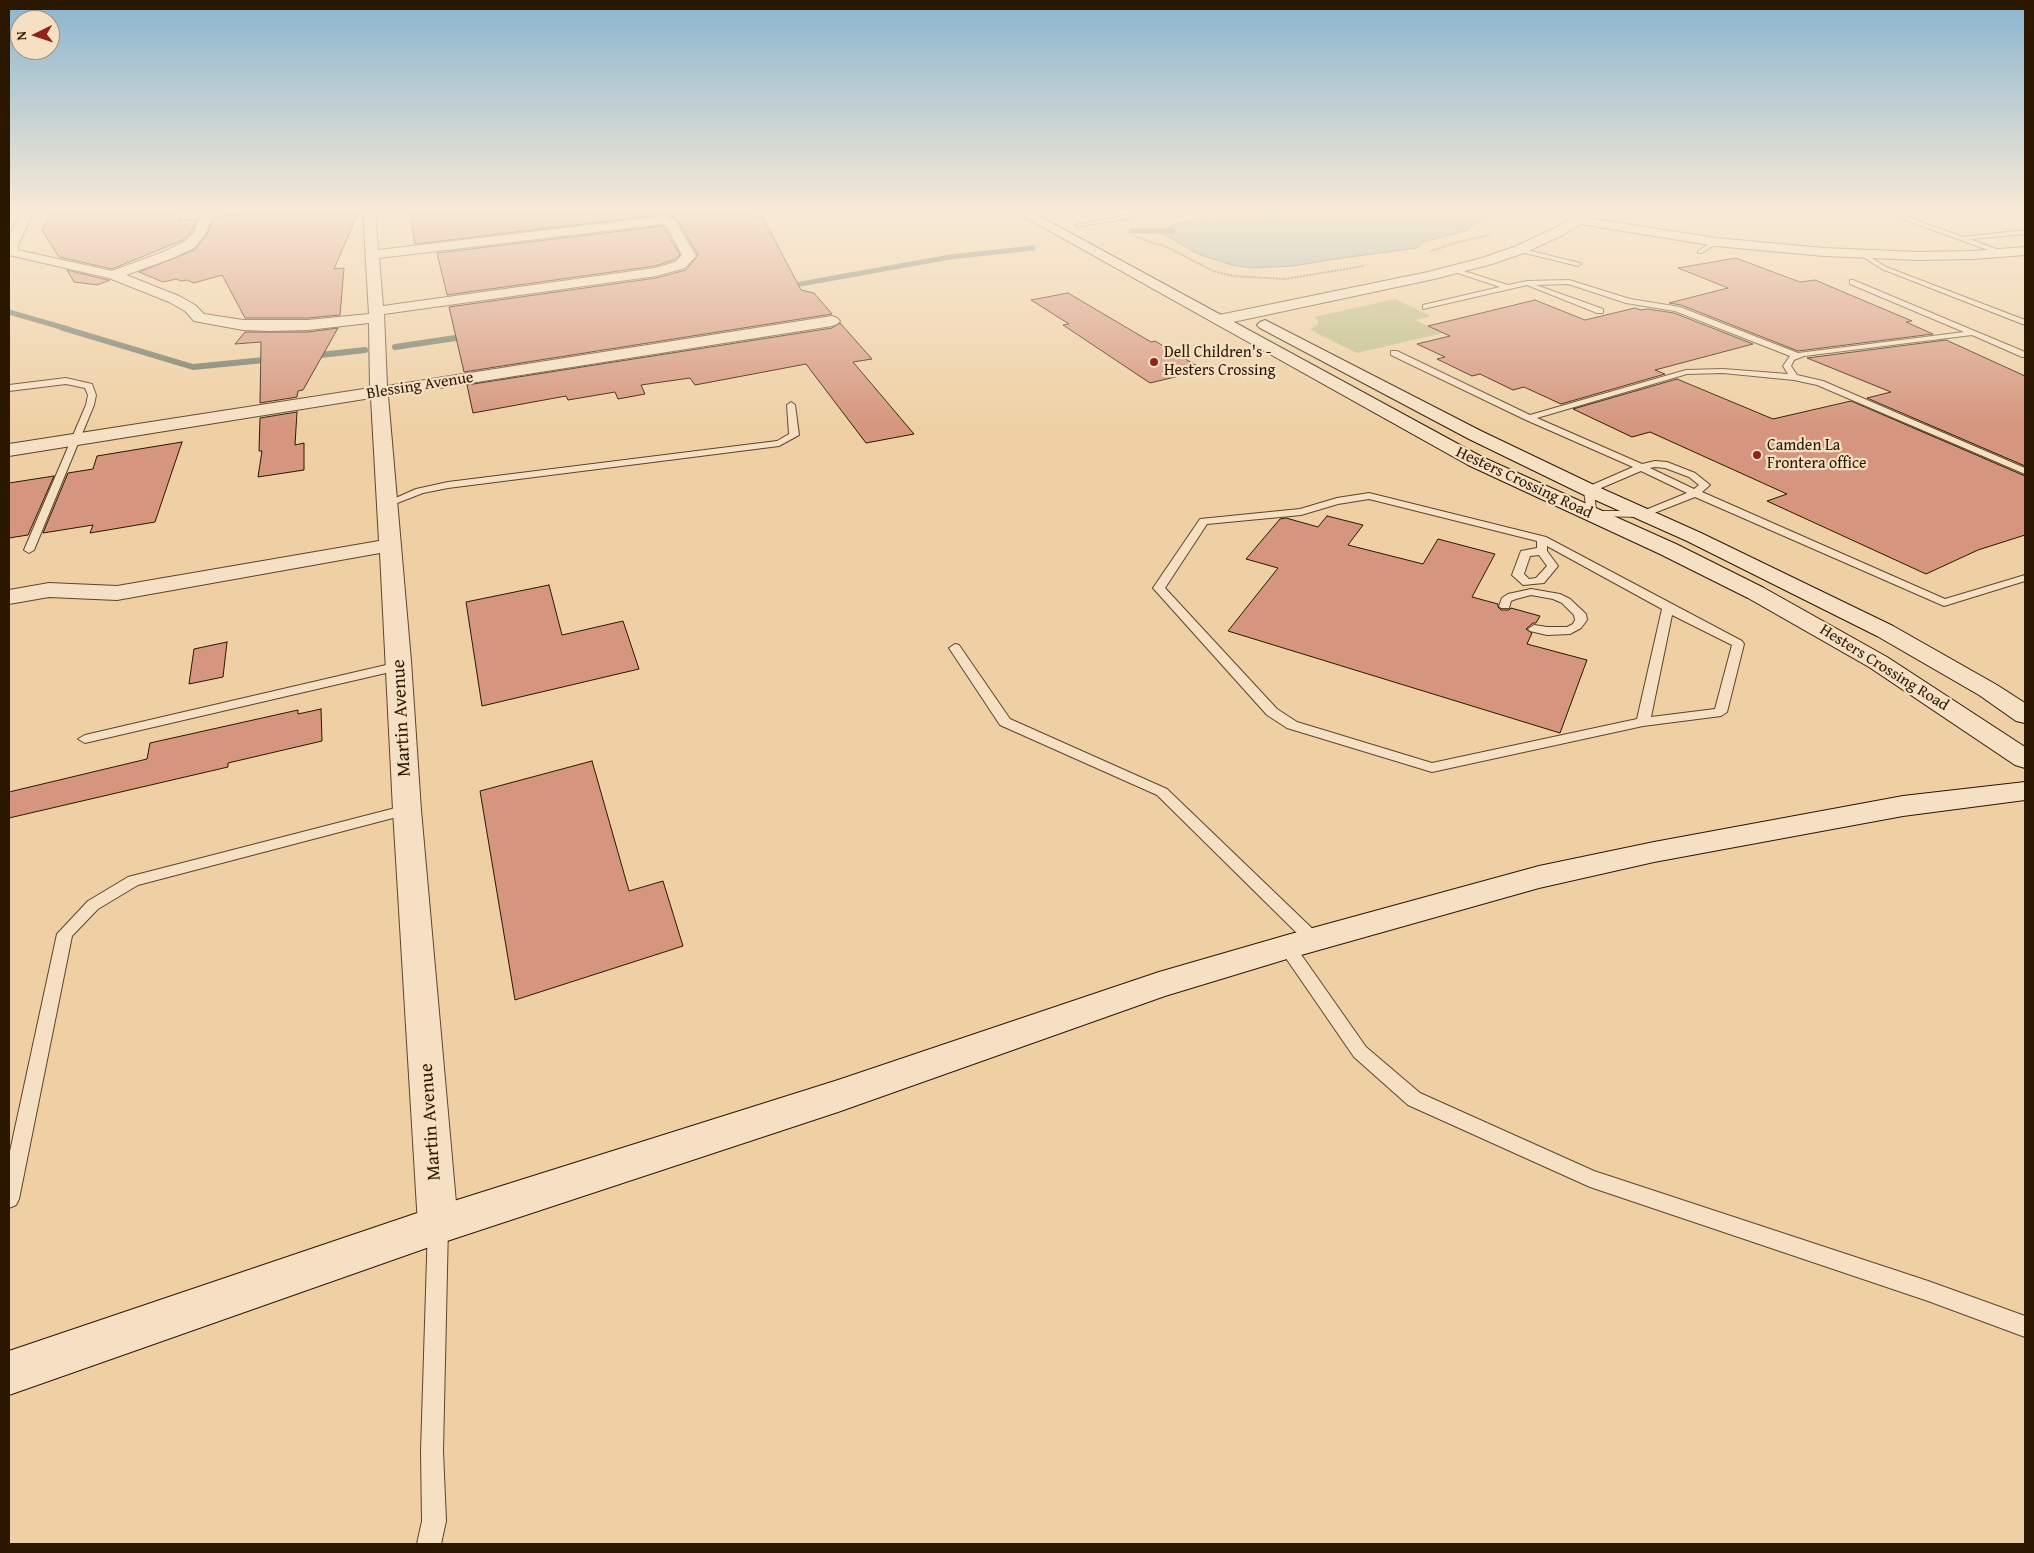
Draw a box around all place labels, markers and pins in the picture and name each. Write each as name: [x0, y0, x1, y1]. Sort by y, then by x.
place label: Dell Children's - Hesters Crossing: [1164, 343, 1275, 381]
marker: Dell Children's - Hesters Crossing: [1148, 356, 1160, 368]
place label: Camden La Frontera office: [1767, 436, 1866, 474]
marker: Camden La Frontera office: [1751, 449, 1763, 461]

